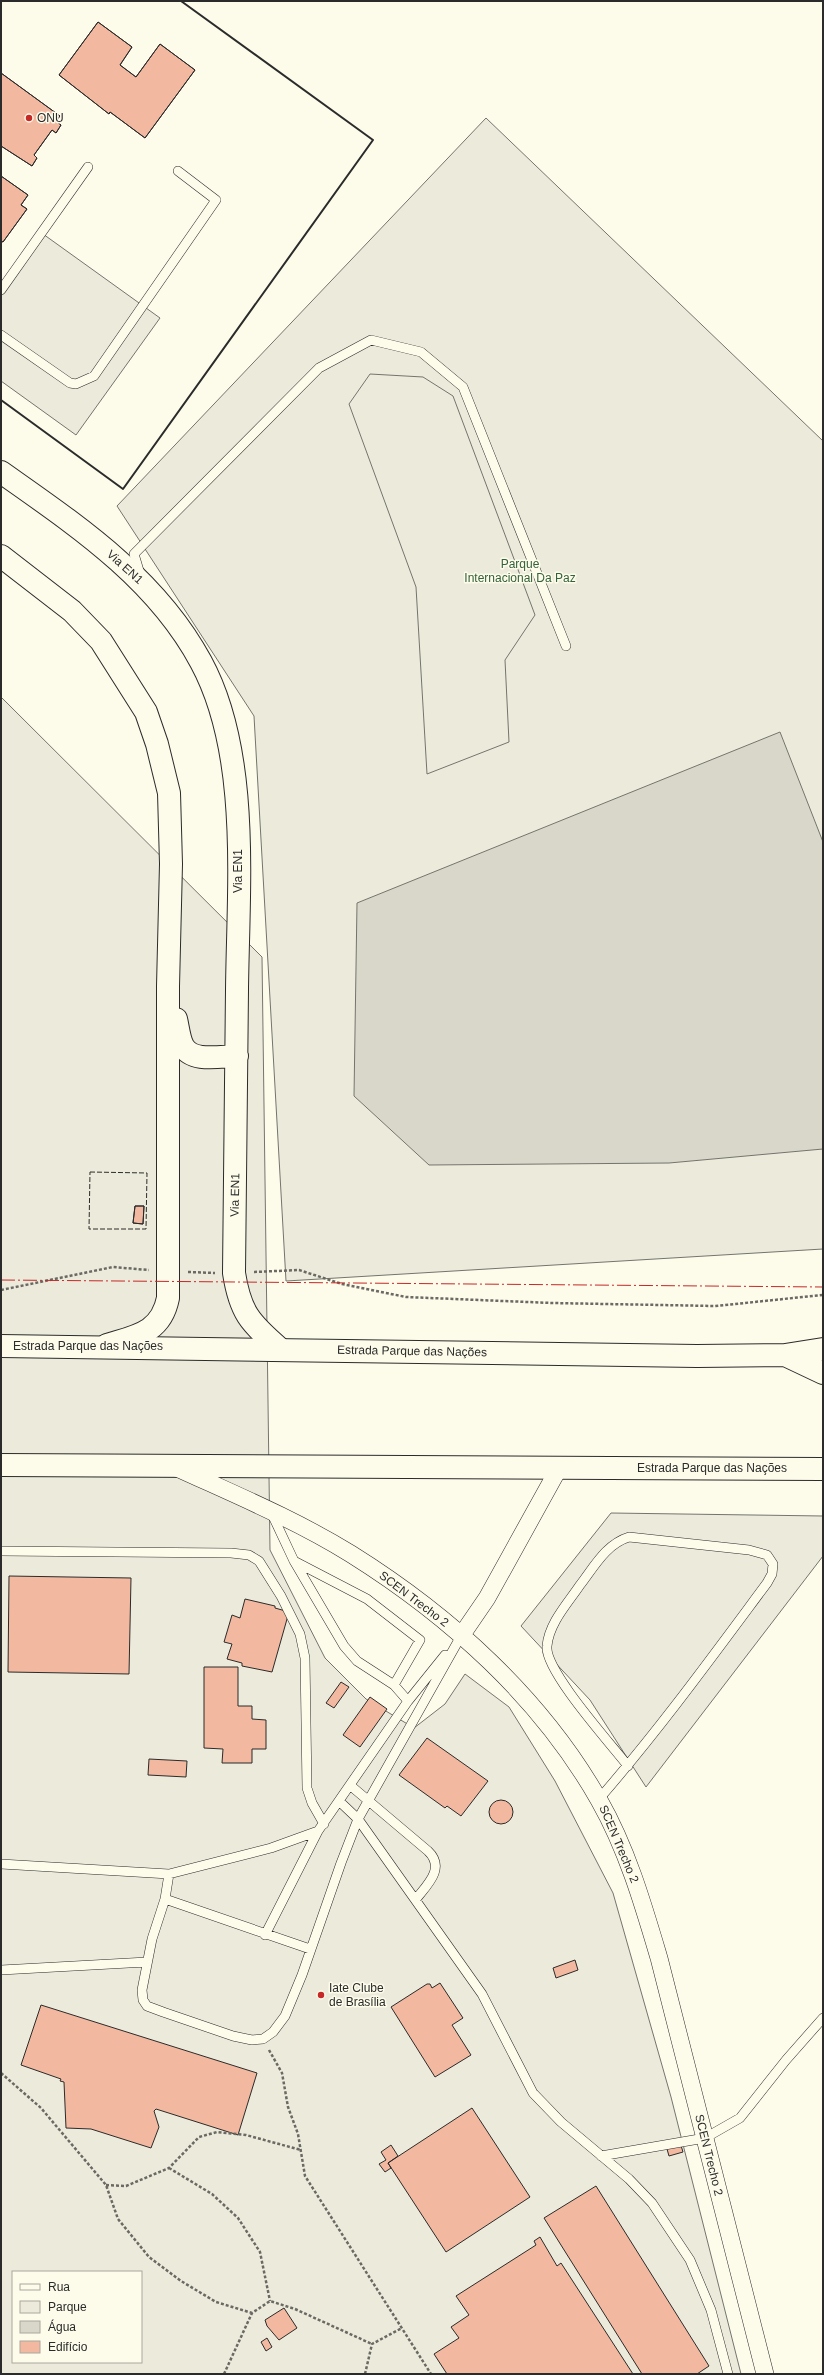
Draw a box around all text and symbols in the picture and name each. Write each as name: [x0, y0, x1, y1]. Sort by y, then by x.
place label: ONU: [37, 111, 64, 125]
marker: ONU: [24, 113, 34, 123]
street label: Via EN1: [104, 547, 146, 587]
park label: Parque Internacional Da Paz: [464, 557, 576, 585]
street label: Via EN1: [231, 849, 245, 893]
street label: Via EN1: [228, 1173, 242, 1217]
street label: Estrada Parque das Nações: [13, 1339, 163, 1353]
street label: Estrada Parque das Nações: [337, 1343, 487, 1359]
street label: Estrada Parque das Nações: [637, 1461, 787, 1475]
street label: SCEN Trecho 2: [376, 1568, 452, 1630]
street label: SCEN Trecho 2: [596, 1803, 642, 1885]
place label: Iate Clube de Brasília: [329, 1981, 386, 2009]
marker: Iate Clube de Brasília: [316, 1990, 326, 2000]
street label: SCEN Trecho 2: [692, 2113, 726, 2197]
legend: [12, 2271, 142, 2363]
text: Rua: [48, 2280, 70, 2294]
text: Parque: [48, 2300, 87, 2314]
text: Água: [48, 2319, 76, 2334]
text: Edifício: [48, 2340, 88, 2354]

